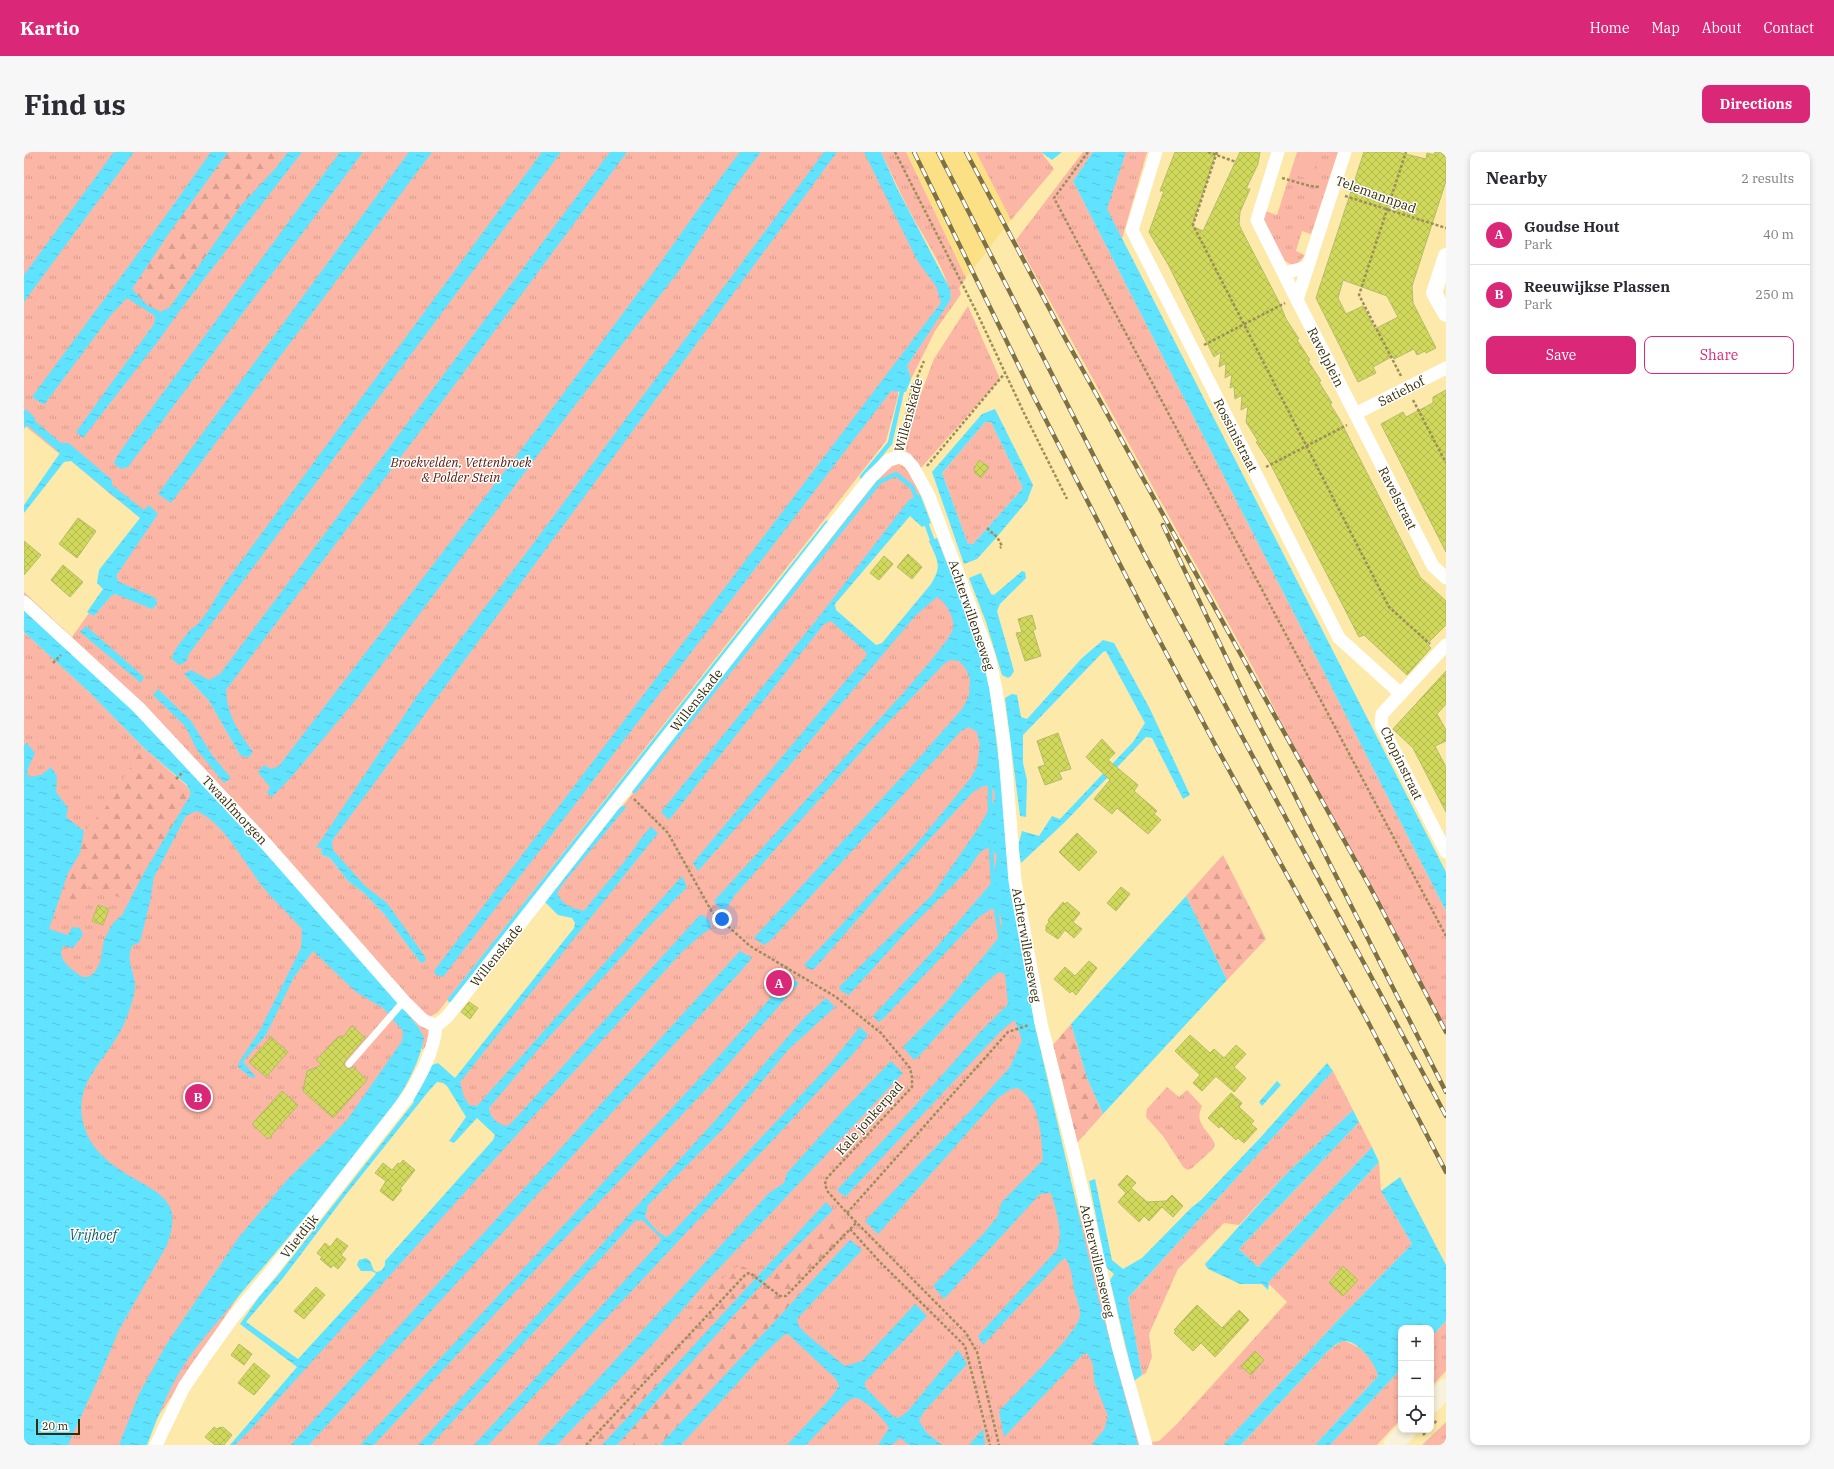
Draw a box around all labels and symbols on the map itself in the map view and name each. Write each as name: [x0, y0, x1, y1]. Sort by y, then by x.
street label: Telemannpad: [1333, 172, 1419, 217]
street label: Ravelplein: [1303, 325, 1348, 390]
street label: Satiehof: [1375, 372, 1429, 410]
street label: Willenskade: [891, 376, 926, 454]
street label: Rossinistraat: [1210, 396, 1262, 475]
park label: Broekvelden, Vettenbroek & Polder Stein: [389, 454, 532, 486]
street label: Ravelstraat: [1374, 464, 1421, 533]
street label: Achterwillenseweg: [945, 558, 998, 673]
street label: Willenskade: [666, 665, 726, 735]
street label: Chopinstraat: [1376, 724, 1427, 803]
street label: Twaalfmorgen: [198, 772, 271, 849]
street label: Achterwillenseweg: [1008, 886, 1045, 1004]
your location: [712, 909, 732, 929]
street label: Willenskade: [466, 920, 526, 990]
pin: A: [766, 968, 792, 998]
street label: Kale jonkerpad: [832, 1078, 907, 1158]
pin: B: [185, 1082, 211, 1112]
street label: Achterwillenseweg: [1076, 1203, 1119, 1320]
street label: Vlietdijk: [277, 1210, 322, 1262]
water label: Vrijhoef: [69, 1226, 120, 1244]
scale bar: [36, 1417, 80, 1436]

